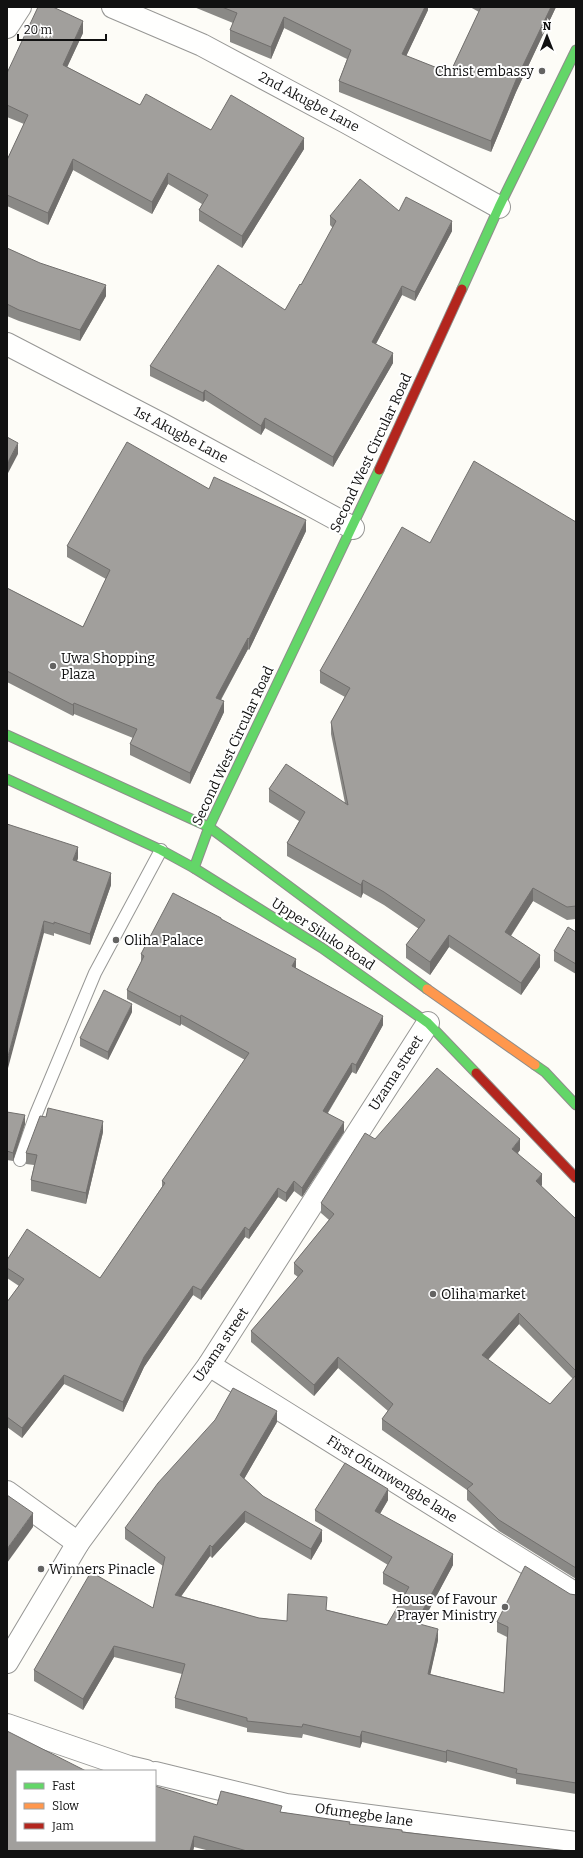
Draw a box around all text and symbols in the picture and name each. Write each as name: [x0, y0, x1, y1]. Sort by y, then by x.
scale bar: [18, 16, 106, 42]
north arrow: [527, 16, 567, 56]
text: N: [543, 20, 552, 33]
text: 20 m: [24, 23, 53, 37]
place label: Christ embassy: [435, 63, 535, 80]
marker: Christ embassy: [537, 66, 547, 76]
street label: 2nd Akugbe Lane: [256, 68, 362, 136]
street label: Second West Circular Road: [327, 371, 415, 535]
street label: 1st Akugbe Lane: [131, 403, 231, 467]
place label: Uwa Shopping Plaza: [61, 650, 155, 683]
marker: Uwa Shopping Plaza: [48, 661, 58, 671]
street label: Second West Circular Road: [189, 664, 277, 828]
street label: Upper Siluko Road: [268, 894, 378, 974]
place label: Oliha Palace: [124, 932, 203, 949]
marker: Oliha Palace: [111, 935, 121, 945]
street label: Uzama street: [365, 1032, 427, 1114]
place label: Oliha market: [441, 1286, 526, 1303]
marker: Oliha market: [428, 1289, 438, 1299]
street label: Uzama street: [190, 1304, 252, 1386]
street label: First Ofumwengbe lane: [324, 1432, 460, 1526]
place label: Winners Pinacle: [49, 1561, 155, 1578]
marker: Winners Pinacle: [36, 1564, 46, 1574]
place label: House of Favour Prayer Ministry: [392, 1591, 498, 1624]
marker: House of Favour Prayer Ministry: [500, 1602, 510, 1612]
legend: [16, 1770, 156, 1842]
text: Fast: [52, 1779, 76, 1793]
text: Slow: [52, 1799, 79, 1813]
street label: Ofumegbe lane: [314, 1800, 414, 1830]
text: Jam: [51, 1819, 74, 1833]

